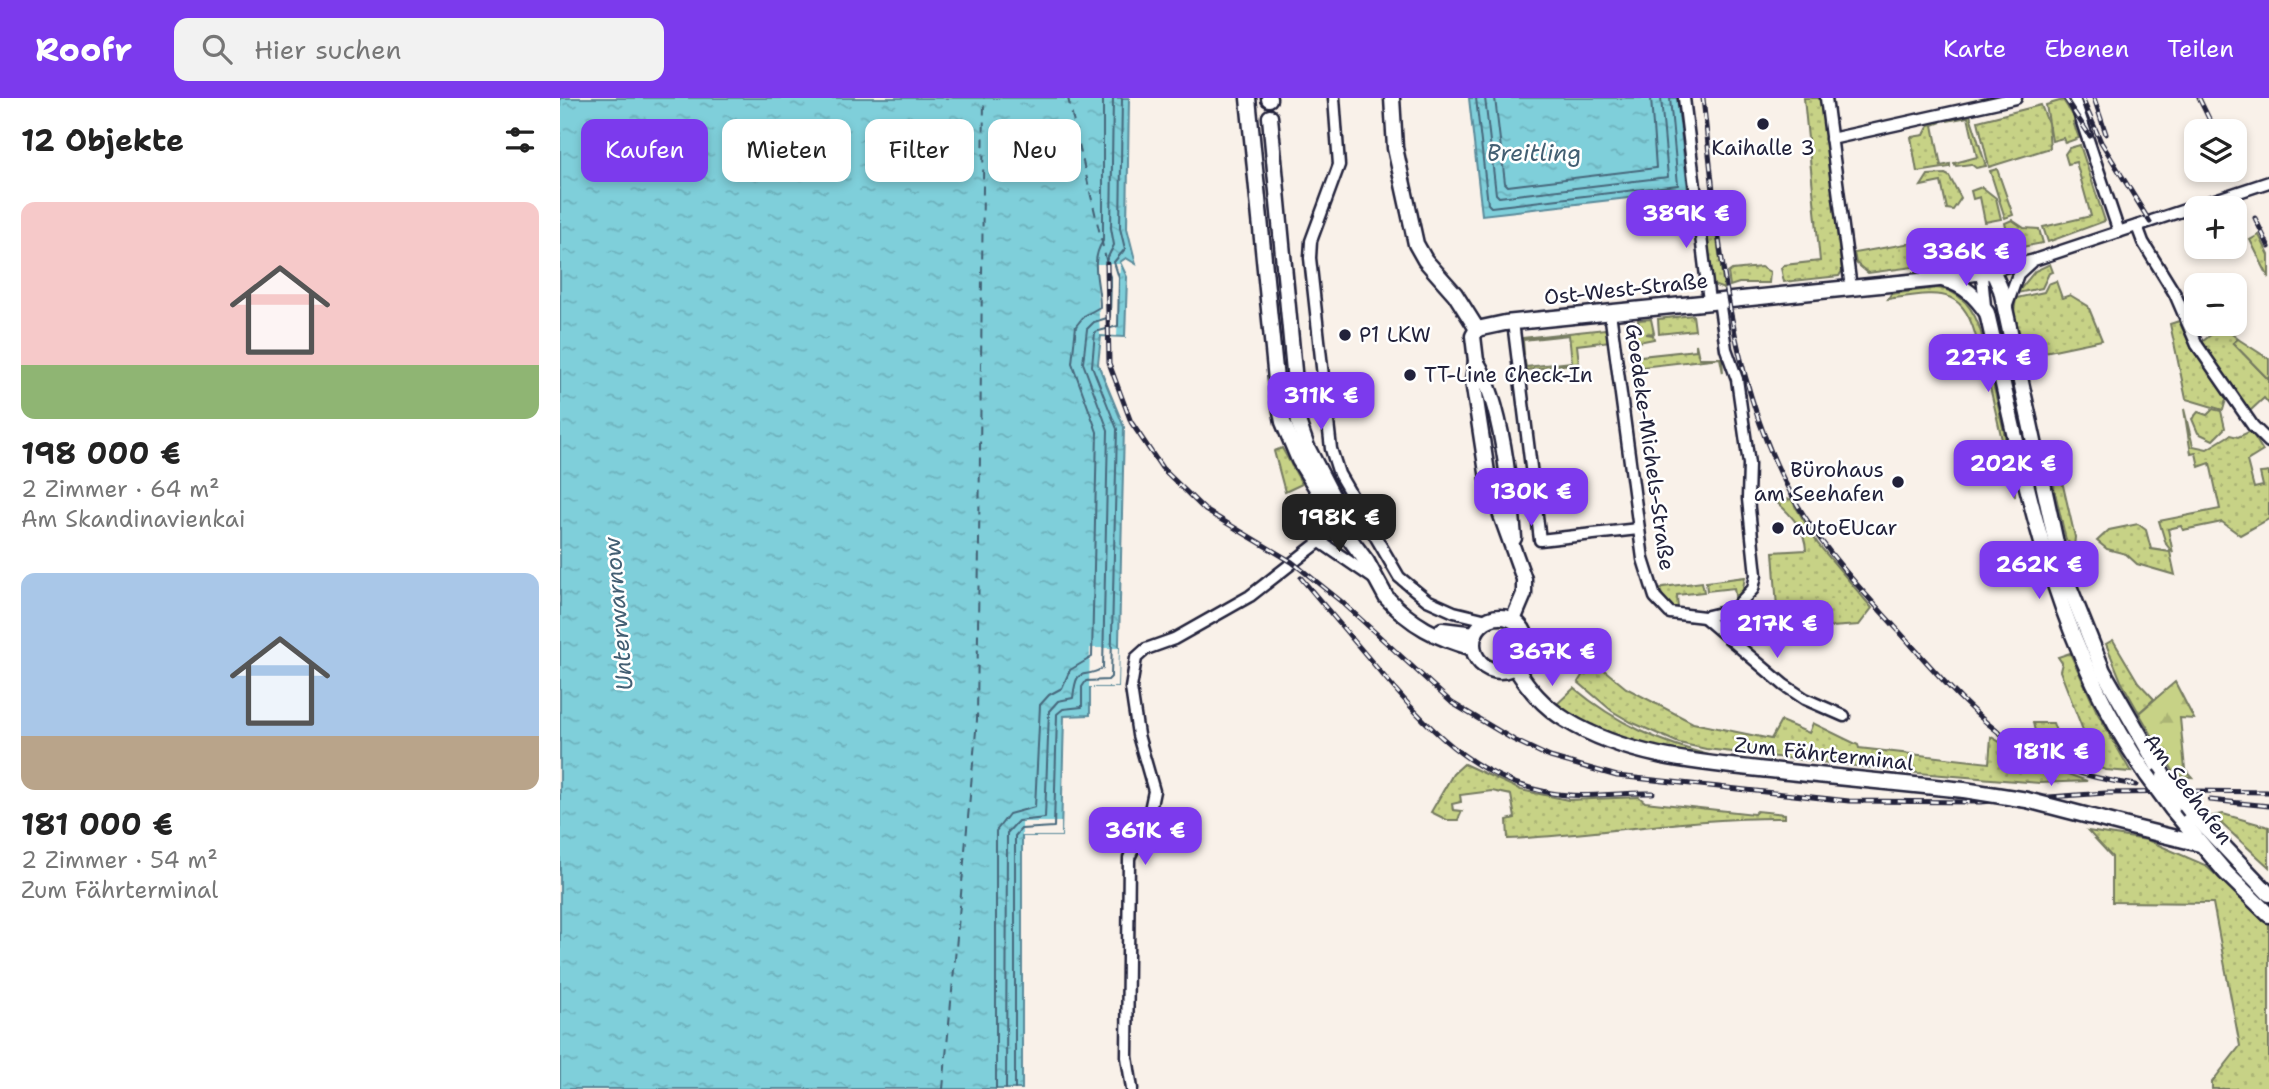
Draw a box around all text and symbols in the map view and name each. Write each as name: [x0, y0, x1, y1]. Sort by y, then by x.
search box: [174, 18, 664, 81]
text: Roofr: [35, 27, 132, 72]
icon: search: [198, 30, 236, 68]
text: Hier suchen: [254, 32, 401, 67]
text: Karte: [1943, 33, 2006, 65]
text: Ebenen: [2044, 33, 2129, 65]
text: Teilen: [2167, 33, 2234, 65]
marker: Kaihalle 3: [1755, 116, 1771, 132]
chip: Kaufen: [581, 119, 708, 182]
chip: Mieten: [722, 119, 851, 182]
chip: Filter: [865, 119, 974, 182]
chip: Neu: [988, 119, 1081, 182]
map controls: [2184, 119, 2247, 336]
button: layers: [2184, 119, 2247, 182]
text: 12 Objekte: [21, 120, 184, 161]
icon: filters: [501, 121, 539, 159]
place label: Kaihalle 3: [1711, 134, 1815, 162]
water label: Breitling: [1487, 138, 1581, 168]
pin: 389K €: [1629, 190, 1743, 250]
button: +: [2184, 196, 2247, 259]
text: 389K €: [1642, 198, 1730, 228]
pin: 336K €: [1909, 228, 2023, 288]
text: 336K €: [1922, 236, 2010, 266]
icon: home: [217, 247, 343, 373]
street label: Ost-West-Straße: [1543, 266, 1709, 312]
button: −: [2184, 273, 2247, 336]
place label: P1 LKW: [1359, 321, 1431, 349]
street label: Goedeke-Michels-Straße: [1619, 322, 1681, 572]
marker: P1 LKW: [1337, 327, 1353, 343]
pin: 227K €: [1931, 334, 2045, 394]
text: 227K €: [1945, 342, 2031, 372]
place label: TT-Line Check-In: [1424, 361, 1593, 389]
marker: TT-Line Check-In: [1402, 367, 1418, 383]
pin: 311K €: [1264, 372, 1378, 432]
text: 311K €: [1283, 380, 1359, 410]
text: 198 000 €: [21, 433, 181, 474]
pin: 202K €: [1956, 440, 2070, 500]
text: 202K €: [1970, 448, 2056, 478]
place label: Bürohaus am Seehafen: [1754, 456, 1884, 508]
pin: 130K €: [1474, 468, 1588, 528]
text: 2 Zimmer · 64 m²: [21, 474, 220, 504]
marker: Bürohaus am Seehafen: [1890, 474, 1906, 490]
text: 130K €: [1490, 476, 1572, 506]
pin: 198K €: [1282, 494, 1396, 554]
text: 198K €: [1298, 502, 1380, 532]
text: Am Skandinavienkai: [21, 504, 245, 534]
place label: autoEUcar: [1792, 514, 1898, 542]
marker: autoEUcar: [1770, 520, 1786, 536]
water label: Unterwarnow: [596, 535, 640, 692]
pin: 262K €: [1982, 542, 2096, 601]
text: 262K €: [1996, 549, 2082, 579]
pin: 217K €: [1720, 601, 1834, 660]
text: 217K €: [1736, 608, 1818, 638]
icon: home: [217, 618, 343, 744]
pin: 367K €: [1495, 628, 1609, 688]
text: 367K €: [1509, 636, 1595, 666]
pin: 181K €: [1994, 728, 2108, 788]
street label: Am Seehafen: [2137, 728, 2239, 850]
street label: Zum Fährterminal: [1733, 731, 1916, 777]
text: 181K €: [2013, 736, 2089, 766]
text: 181 000 €: [21, 804, 173, 845]
pin: 361K €: [1088, 808, 1202, 867]
text: 361K €: [1105, 815, 1185, 845]
text: 2 Zimmer · 54 m²: [21, 845, 218, 875]
text: Zum Fährterminal: [21, 875, 218, 905]

